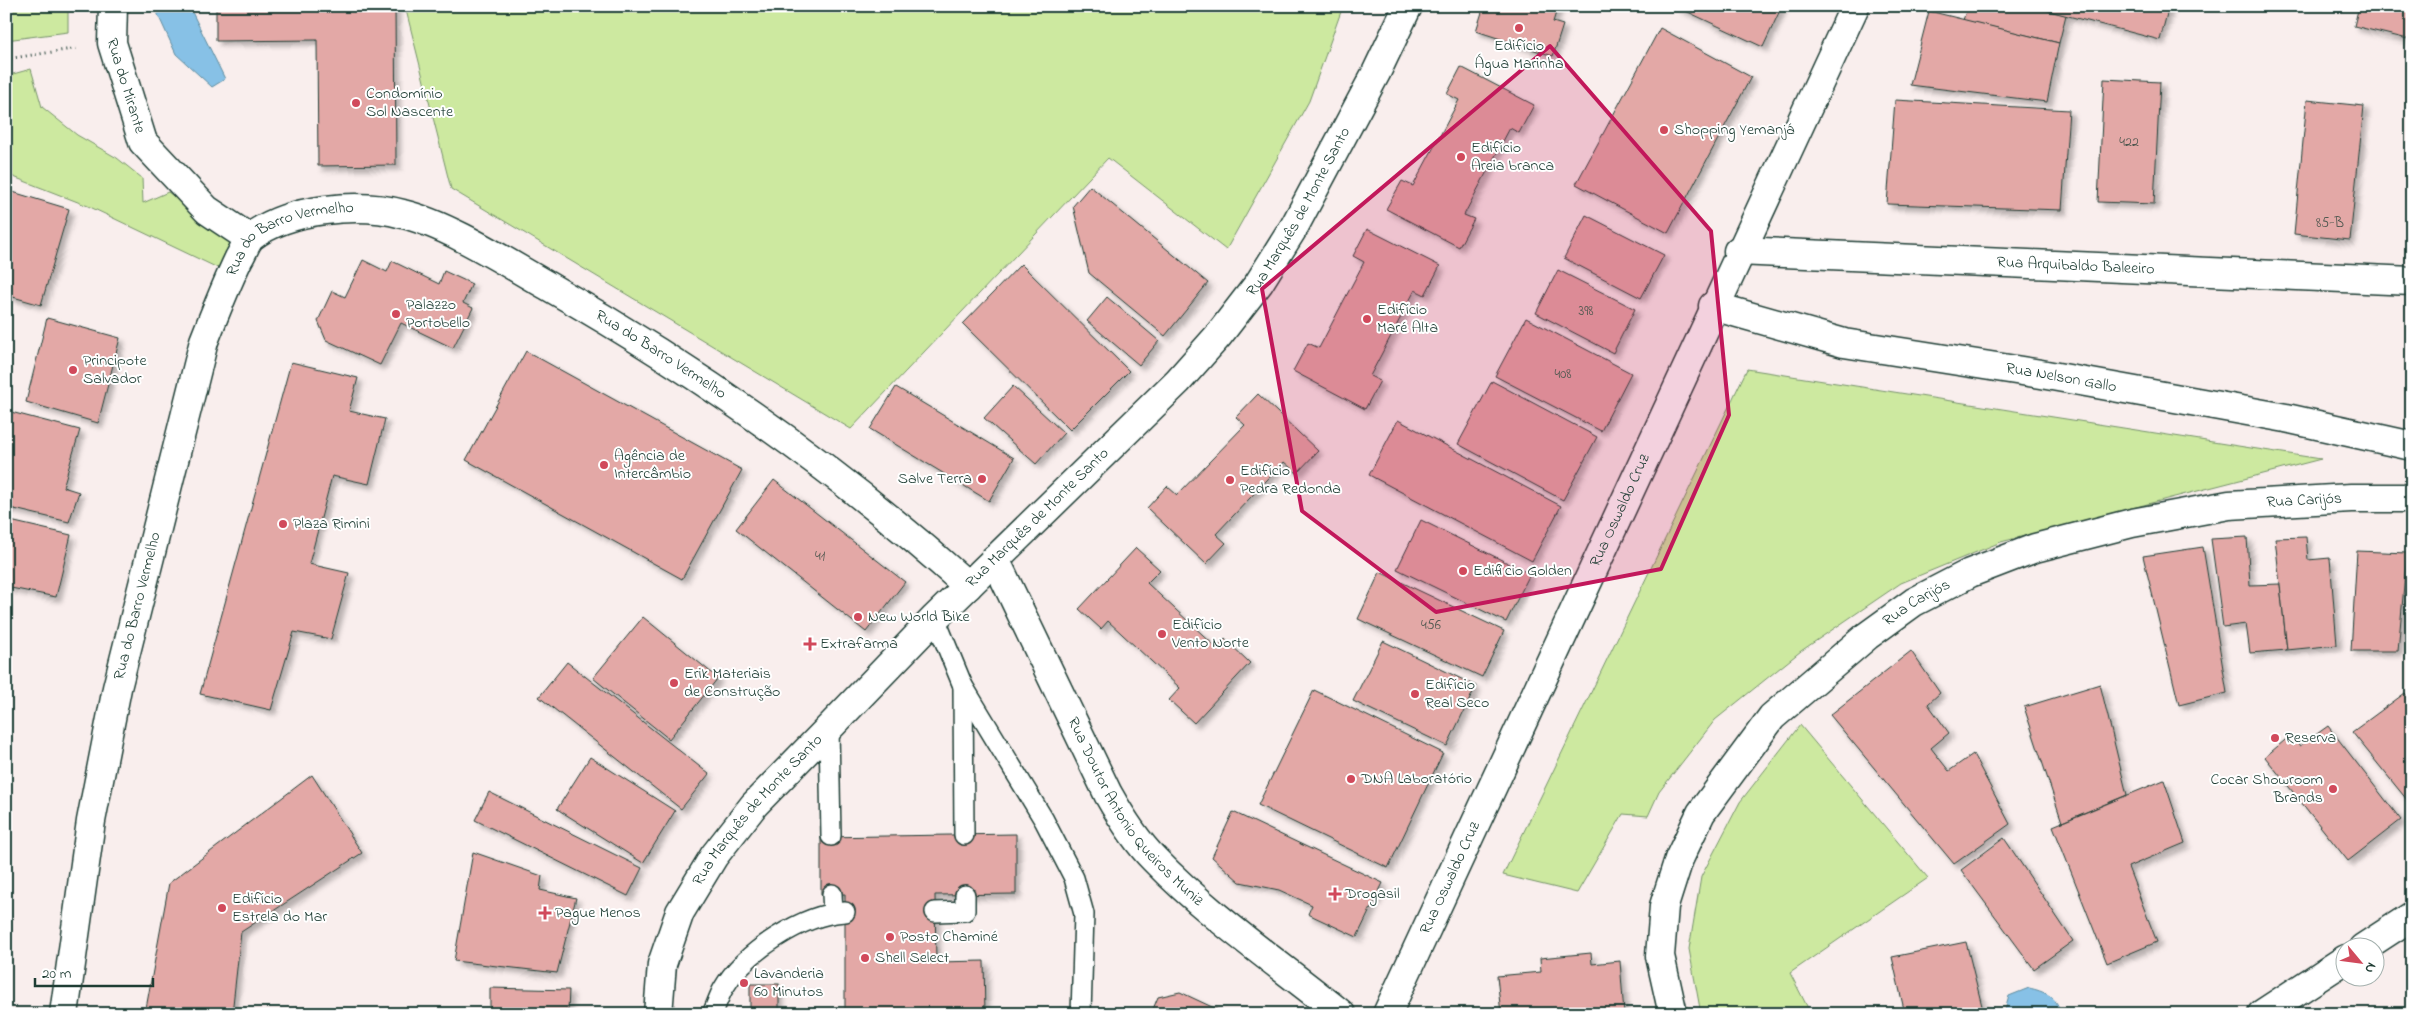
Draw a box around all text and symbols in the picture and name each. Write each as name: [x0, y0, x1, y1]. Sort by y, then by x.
marker: Edifício Água Marinha: [1513, 22, 1525, 34]
place label: Edifício Água Marinha: [1474, 34, 1564, 76]
street label: Rua do Mirante: [99, 35, 152, 137]
place label: Condomínio Sol Nascente: [366, 82, 454, 124]
marker: Condomínio Sol Nascente: [350, 97, 362, 109]
place label: Shopping Yemanjá: [1674, 118, 1794, 142]
street label: Rua Marquês de Monte Santo: [1241, 123, 1357, 302]
marker: Shopping Yemanjá: [1658, 124, 1670, 136]
house number: 422: [2119, 132, 2139, 153]
place label: Edifício Areia branca: [1471, 136, 1554, 178]
marker: Edifício Areia branca: [1455, 151, 1467, 163]
street label: Rua do Barro Vermelho: [220, 196, 354, 280]
house number: 85-B: [2316, 213, 2344, 234]
street label: Rua Arquibaldo Baleeiro: [1996, 251, 2155, 282]
place label: Palazzo Portobello: [406, 293, 470, 335]
place label: Edifício Maré Alta: [1377, 298, 1438, 340]
house number: 398: [1578, 301, 1594, 322]
street label: Rua do Barro Vermelho: [590, 304, 731, 406]
marker: Palazzo Portobello: [390, 308, 402, 320]
marker: Edifício Maré Alta: [1361, 313, 1373, 325]
place label: Principote Salvador: [83, 349, 147, 391]
street label: Rua Nelson Gallo: [2004, 357, 2118, 399]
marker: Principote Salvador: [67, 364, 79, 376]
house number: 408: [1554, 364, 1572, 385]
street label: Rua Marquês de Monte Santo: [960, 442, 1115, 594]
place label: Agência de Intercâmbio: [614, 444, 691, 486]
street label: Rua Oswaldo Cruz: [1584, 450, 1657, 571]
marker: Agência de Intercâmbio: [598, 459, 610, 471]
place label: Edifício Pedra Redonda: [1240, 459, 1341, 501]
place label: Salve Terra: [898, 467, 972, 491]
marker: Salve Terra: [976, 473, 988, 485]
marker: Edifício Pedra Redonda: [1224, 474, 1236, 486]
street label: Rua Carijós: [2266, 487, 2343, 515]
place label: Plaza Rimini: [293, 512, 370, 536]
marker: Plaza Rimini: [277, 518, 289, 530]
street label: Rua do Barro Vermelho: [108, 530, 168, 682]
house number: 41: [815, 546, 826, 567]
place label: Edificio Golden: [1473, 559, 1572, 583]
marker: Edificio Golden: [1457, 565, 1469, 577]
street label: Rua Carijós: [1878, 573, 1955, 633]
place label: New World Bike: [868, 605, 970, 629]
marker: New World Bike: [852, 611, 864, 623]
place label: Edifício Vento Norte: [1171, 613, 1250, 655]
house number: 456: [1421, 615, 1441, 636]
marker: Edifício Vento Norte: [1156, 628, 1168, 640]
place label: Extrafarma: [820, 632, 898, 656]
marker: Extrafarma: [804, 638, 816, 650]
place label: Erik Materiais de Construção: [684, 662, 780, 704]
place label: Edifício Real Seco: [1425, 673, 1489, 715]
marker: Erik Materiais de Construção: [668, 677, 680, 689]
marker: Edifício Real Seco: [1409, 688, 1421, 700]
street label: Rua Doutor Antonio Queiros Muniz: [1061, 713, 1209, 912]
place label: Reserva: [2285, 726, 2336, 750]
street label: Rua Marquês de Monte Santo: [687, 729, 829, 890]
marker: Reserva: [2269, 732, 2281, 744]
place label: DNA Laboratório: [1360, 767, 1472, 791]
place label: Cocar Showroom Brands: [2210, 768, 2323, 810]
marker: DNA Laboratório: [1345, 773, 1357, 785]
marker: Cocar Showroom Brands: [2327, 783, 2339, 795]
street label: Rua Oswaldo Cruz: [1414, 817, 1487, 938]
place label: Drogasil: [1344, 882, 1400, 906]
place label: Edifício Estrela do Mar: [232, 887, 327, 929]
marker: Drogasil: [1329, 888, 1341, 900]
place label: Pague Menos: [555, 901, 641, 925]
marker: Edifício Estrela do Mar: [216, 902, 228, 914]
marker: Pague Menos: [539, 907, 551, 919]
place label: Posto Chaminé: [900, 925, 999, 949]
marker: Posto Chaminé: [884, 931, 896, 943]
north arrow: [2336, 938, 2386, 988]
place label: Shell Select: [875, 946, 950, 970]
marker: Shell Select: [859, 952, 871, 964]
scale bar: [35, 955, 152, 987]
text: N: [2359, 958, 2382, 977]
place label: Lavanderia 60 Minutos: [754, 962, 824, 1004]
text: 20 m: [42, 963, 72, 985]
marker: Lavanderia 60 Minutos: [738, 977, 750, 989]

